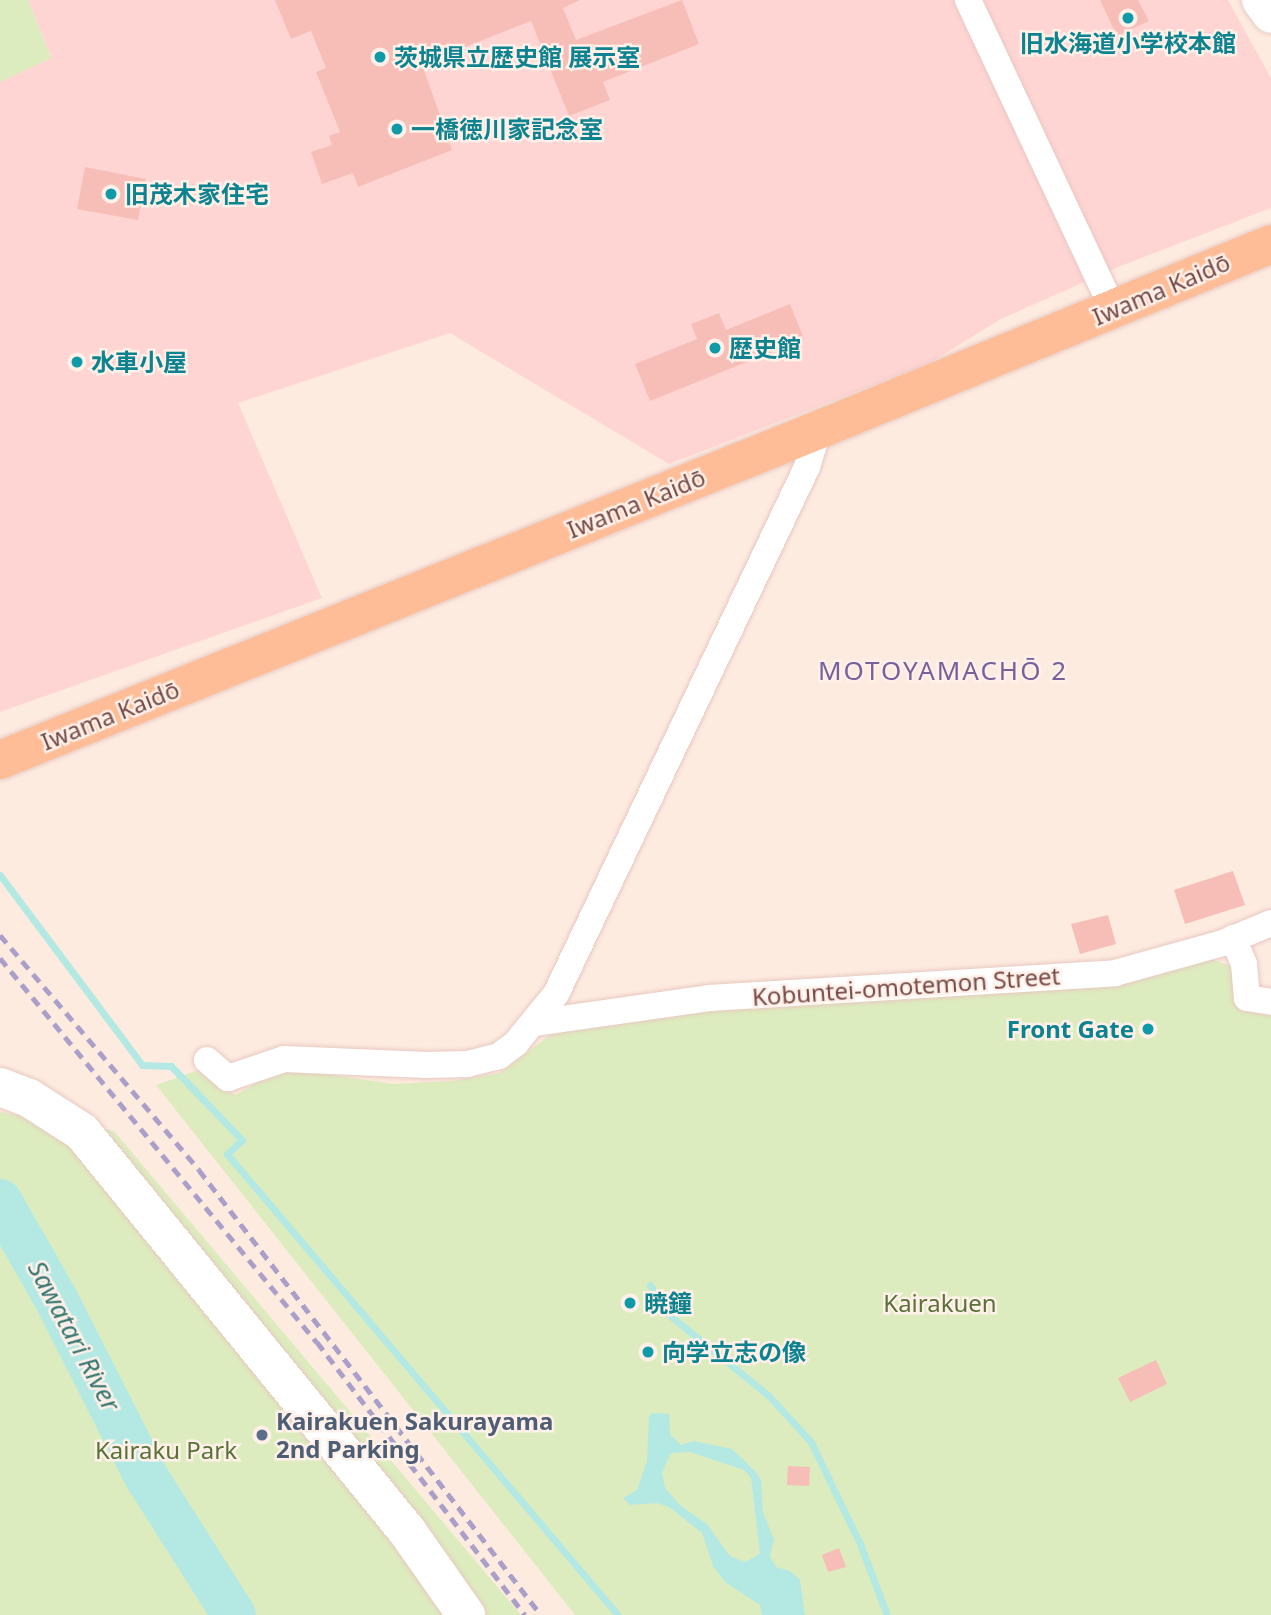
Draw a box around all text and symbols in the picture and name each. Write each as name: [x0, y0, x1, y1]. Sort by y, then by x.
marker: 旧水海道小学校本館: [1120, 10, 1136, 26]
place label: 旧水海道小学校本館: [1020, 29, 1236, 57]
place label: 茨城県立歴史館 展示室: [394, 43, 640, 71]
marker: 茨城県立歴史館 展示室: [372, 49, 388, 65]
place label: 一橋徳川家記念室: [411, 115, 603, 143]
marker: 一橋徳川家記念室: [389, 121, 405, 137]
place label: 旧茂木家住宅: [125, 180, 269, 208]
marker: 旧茂木家住宅: [103, 186, 119, 202]
street label: Iwama Kaidō: [1088, 247, 1234, 331]
place label: 歴史館: [729, 334, 801, 362]
marker: 歴史館: [707, 340, 723, 356]
place label: 水車小屋: [91, 348, 187, 376]
marker: 水車小屋: [69, 354, 85, 370]
street label: Iwama Kaidō: [563, 462, 709, 544]
district label: MOTOYAMACHŌ 2: [820, 655, 1066, 687]
street label: Iwama Kaidō: [37, 674, 183, 756]
street label: Kobuntei-omotemon Street: [751, 961, 1061, 1011]
place label: Front Gate: [1007, 1015, 1134, 1043]
marker: Front Gate: [1140, 1021, 1156, 1037]
water label: Sawatari River: [21, 1256, 127, 1416]
place label: 暁鐘: [644, 1289, 692, 1317]
park label: Kairakuen: [883, 1289, 997, 1317]
marker: 暁鐘: [622, 1295, 638, 1311]
place label: 向学立志の像: [662, 1338, 806, 1366]
marker: 向学立志の像: [640, 1344, 656, 1360]
place label: Kairakuen Sakurayama 2nd Parking: [276, 1407, 553, 1463]
marker: Kairakuen Sakurayama 2nd Parking: [254, 1427, 270, 1443]
park label: Kairaku Park: [95, 1436, 237, 1464]

